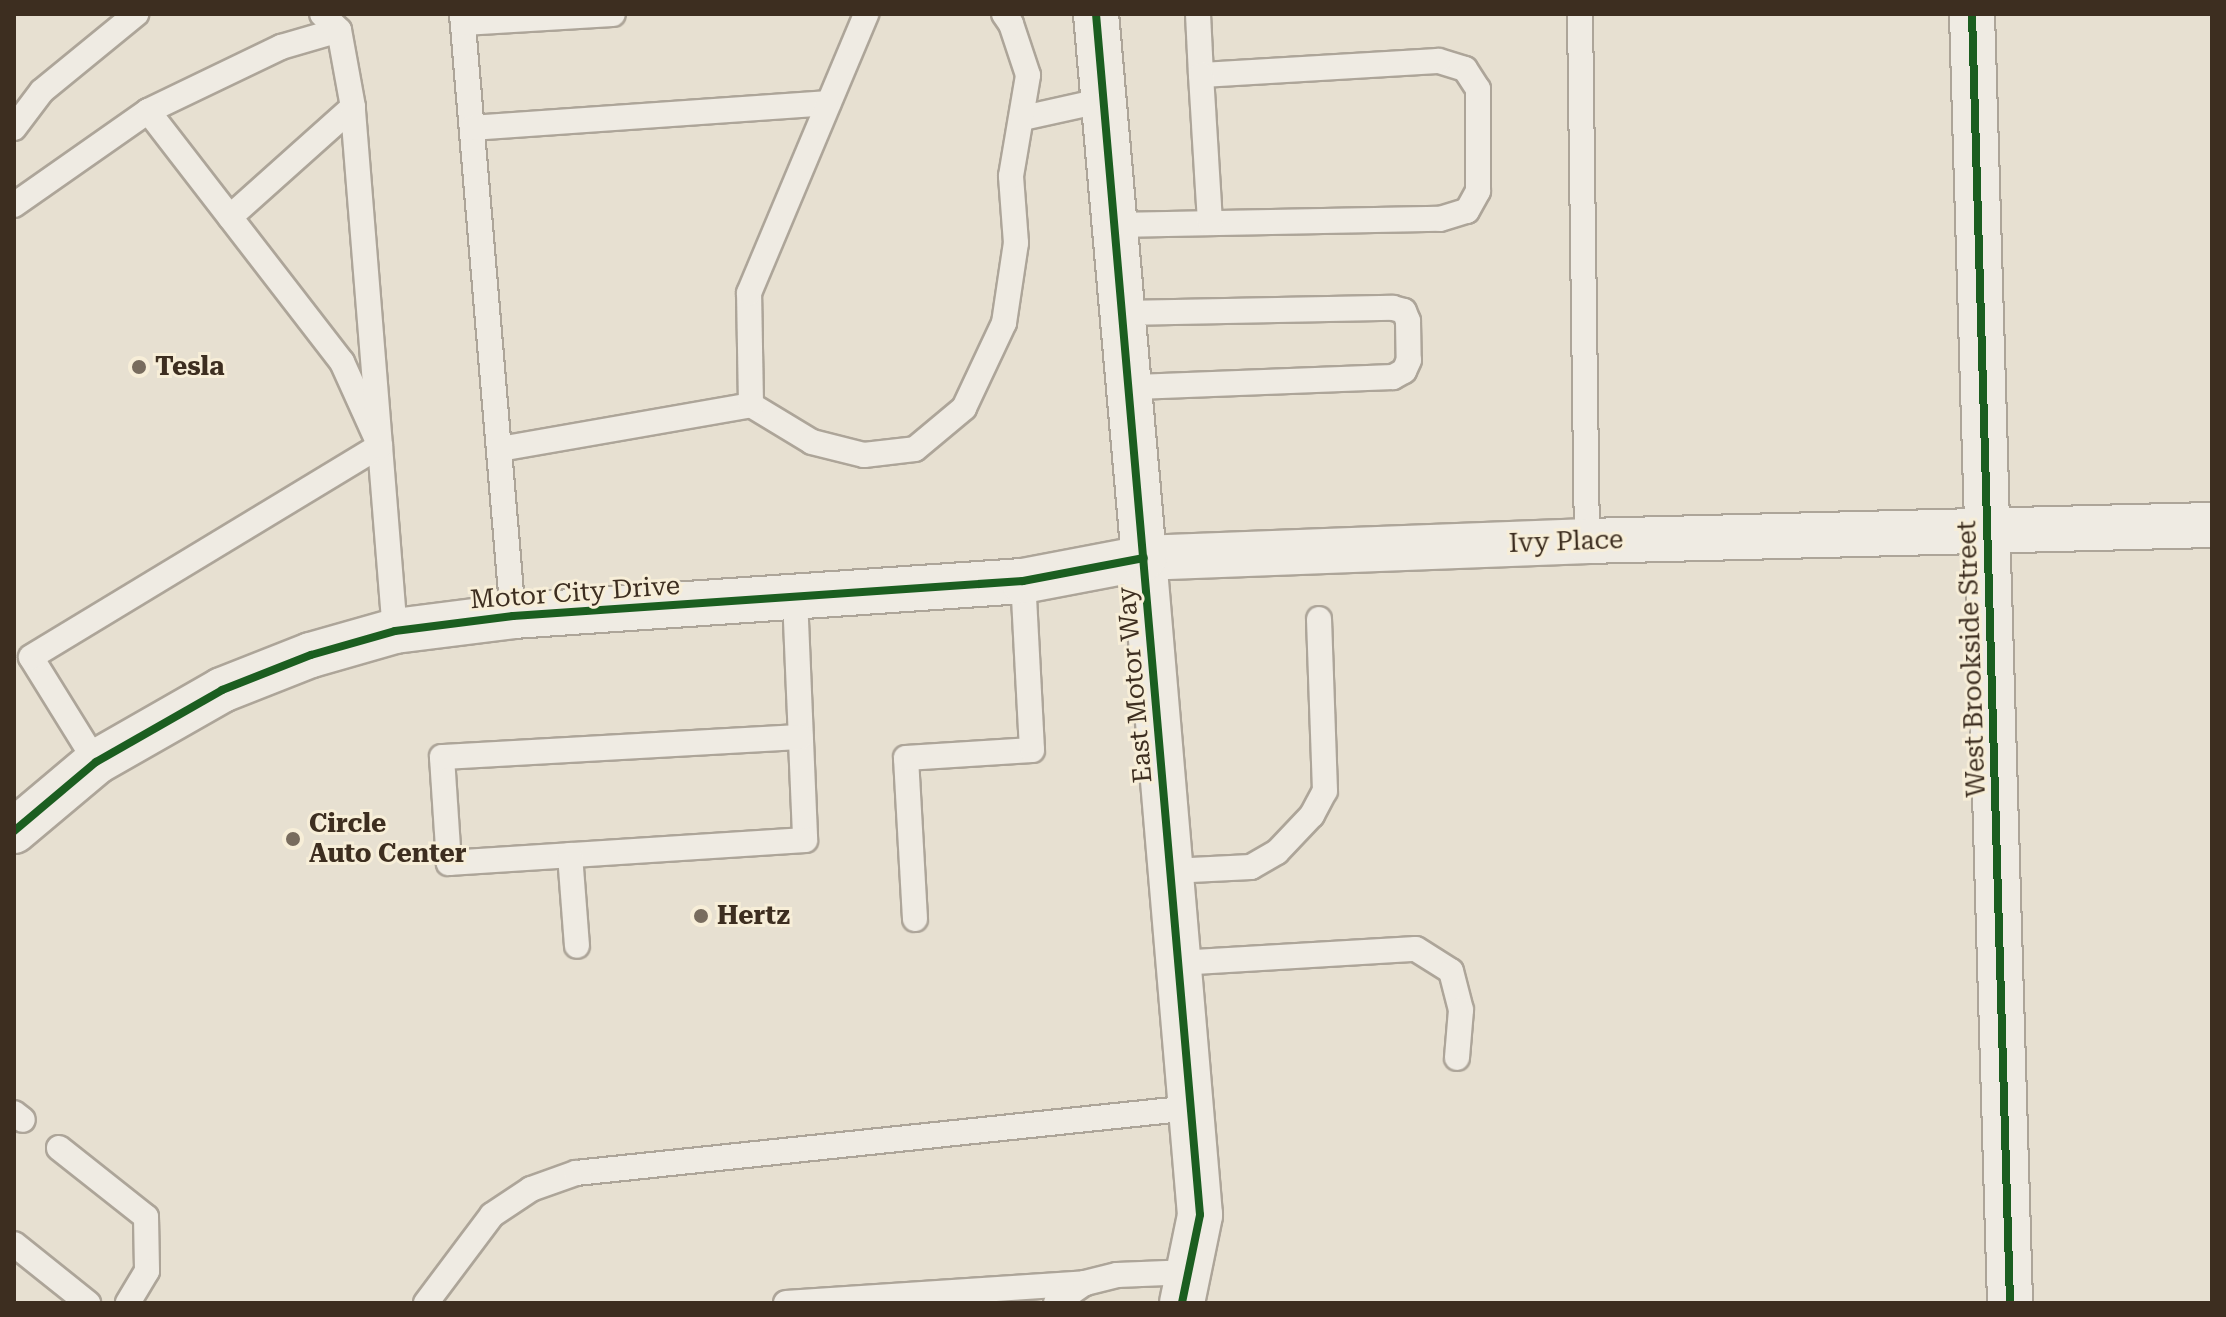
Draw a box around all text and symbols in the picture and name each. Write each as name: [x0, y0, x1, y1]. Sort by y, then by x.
place label: Tesla: [155, 351, 224, 383]
marker: Tesla: [130, 358, 148, 376]
street label: West Brookside Street: [1952, 520, 1992, 798]
street label: Ivy Place: [1508, 524, 1624, 560]
street label: Motor City Drive: [469, 570, 681, 616]
street label: East Motor Way: [1111, 586, 1159, 784]
place label: Circle Auto Center: [309, 808, 467, 870]
marker: Circle Auto Center: [284, 830, 302, 848]
place label: Hertz: [717, 900, 790, 932]
marker: Hertz: [692, 907, 710, 925]

